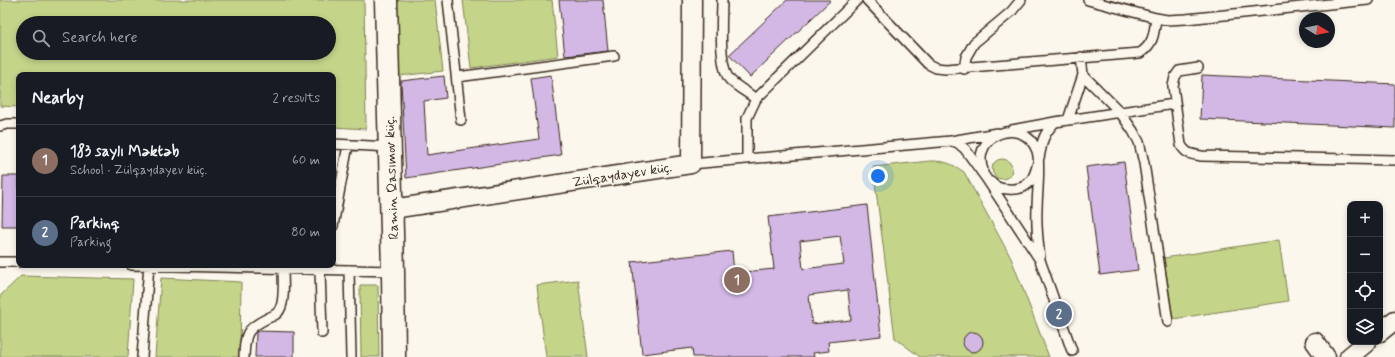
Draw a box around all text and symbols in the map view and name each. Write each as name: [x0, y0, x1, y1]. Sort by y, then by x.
north arrow: [1299, 12, 1335, 48]
search box: [16, 16, 336, 60]
icon: search: [30, 27, 52, 49]
text: Search here: [62, 28, 138, 48]
text: Nearby: [32, 87, 84, 109]
text: 2 results: [273, 90, 320, 107]
street label: Ramin Qasımov küç.: [381, 116, 403, 240]
text: 183 saylı Məktəb: [70, 142, 179, 162]
text: 1: [42, 152, 48, 169]
text: 60 m: [292, 152, 320, 169]
street label: Zülqaydayev küç.: [571, 158, 673, 192]
text: School · Zülqaydayev küç.: [70, 162, 207, 179]
your location: [868, 166, 888, 186]
map controls: [1347, 201, 1383, 345]
button: +: [1347, 201, 1383, 237]
text: Parkinq: [70, 214, 120, 234]
text: 2: [42, 224, 48, 241]
text: 80 m: [291, 224, 320, 241]
text: Parking: [70, 234, 112, 251]
button: −: [1347, 237, 1383, 273]
pin: 1: [724, 265, 750, 295]
button: locate: [1347, 273, 1383, 309]
pin: 2: [1046, 299, 1072, 329]
button: layers: [1347, 309, 1383, 345]

